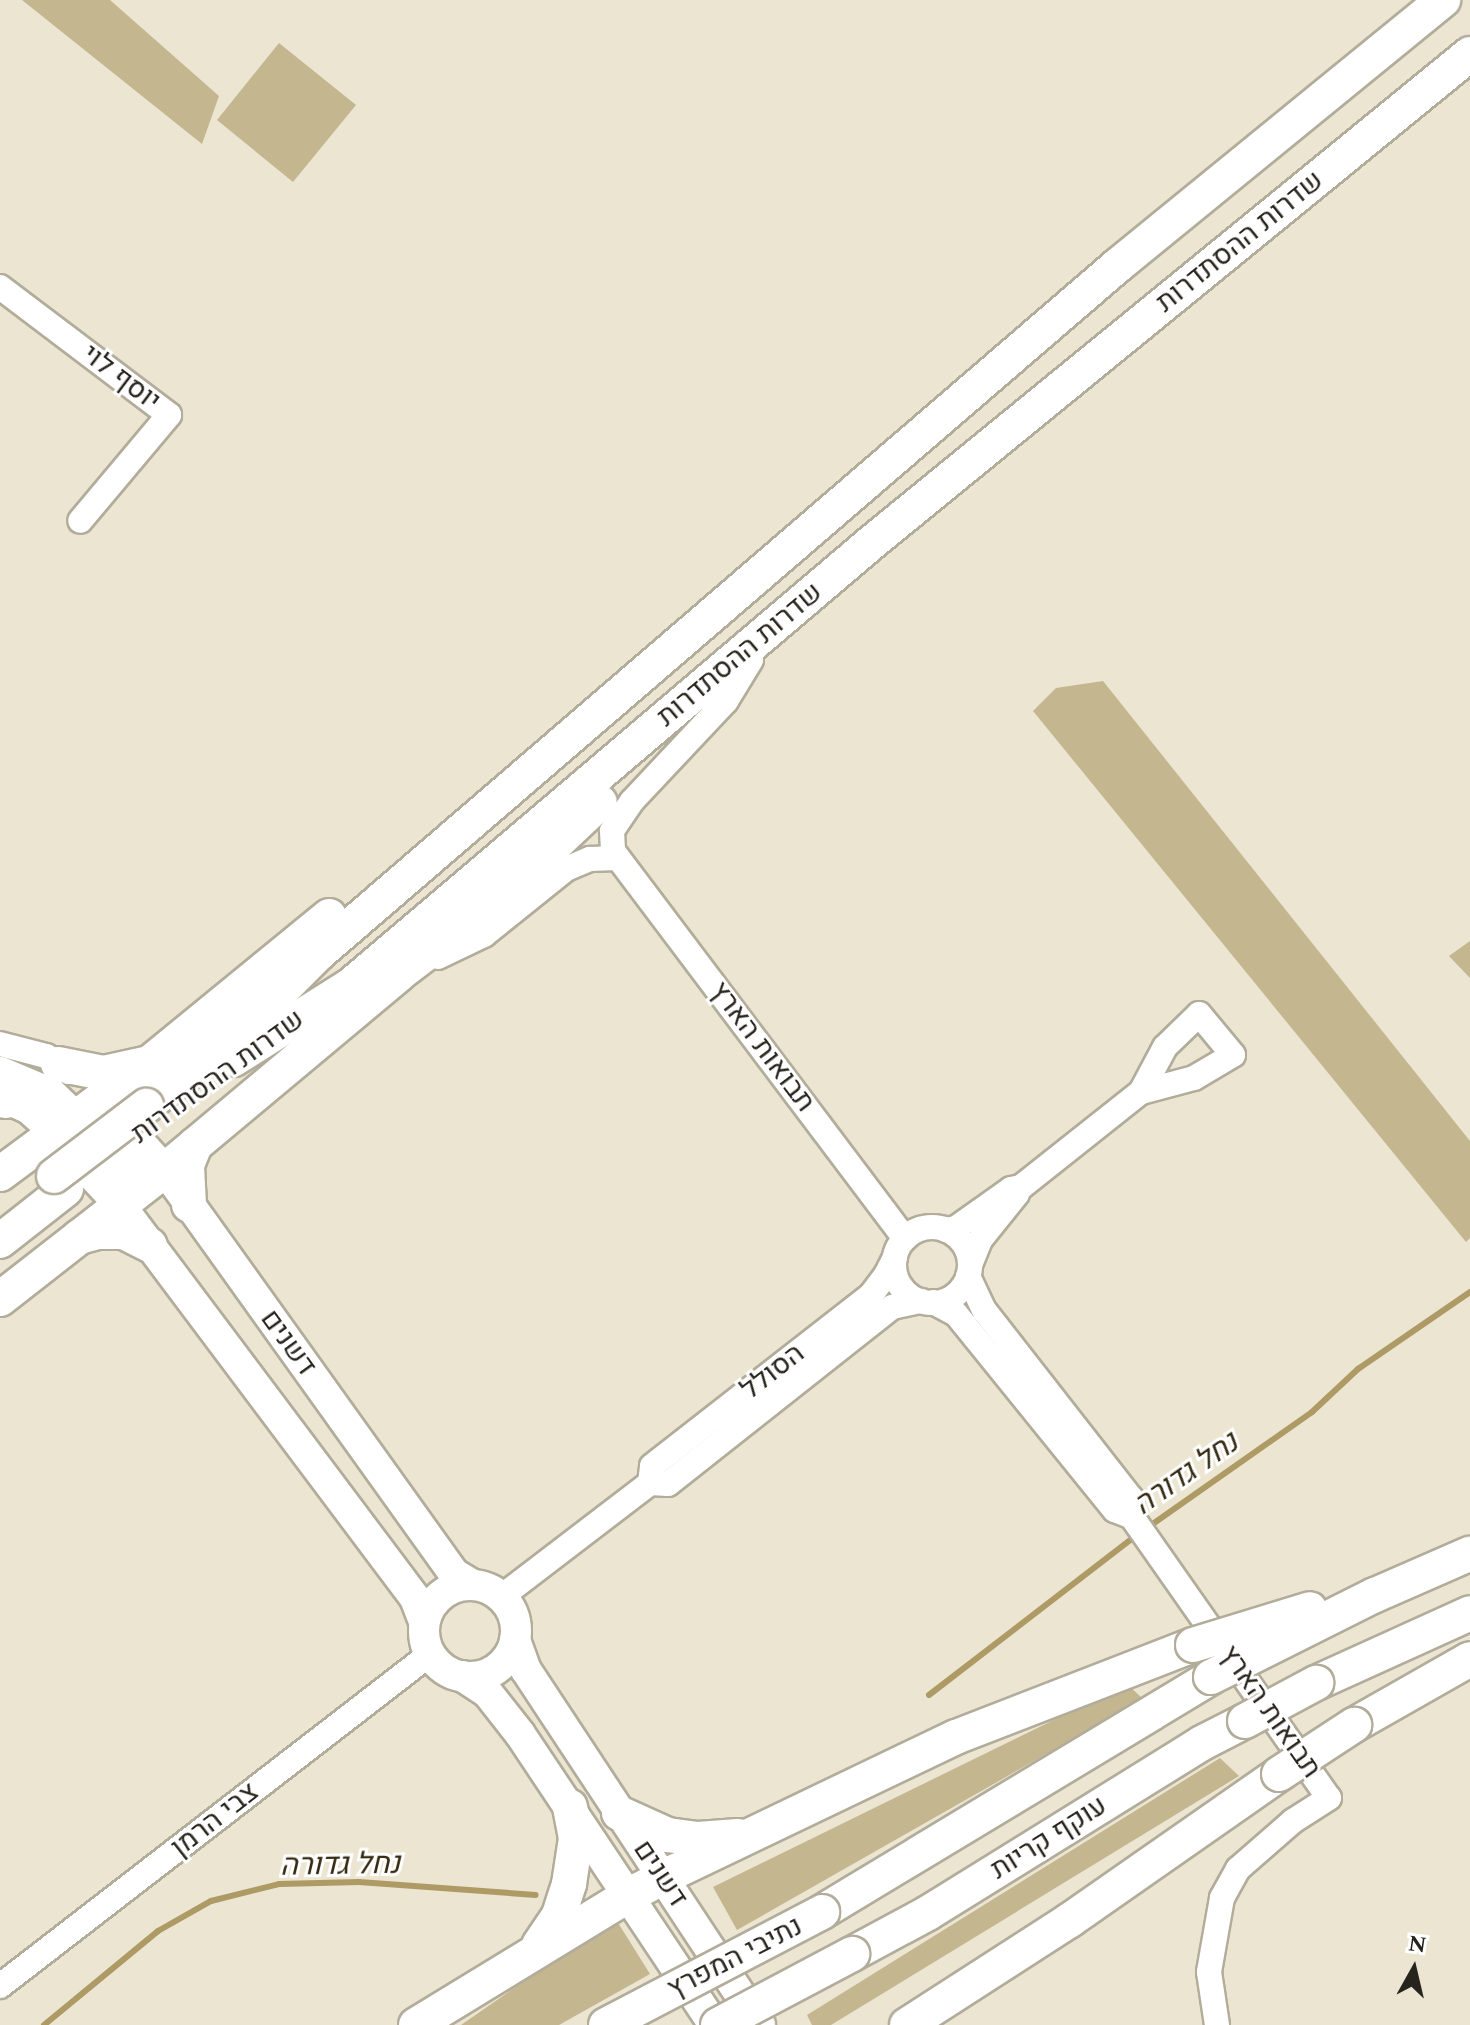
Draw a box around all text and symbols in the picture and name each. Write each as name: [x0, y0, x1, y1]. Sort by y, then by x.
street label: שדרות ההסתדרות: [1150, 164, 1330, 320]
street label: יוסף לוי: [75, 338, 167, 418]
street label: שדרות ההסתדרות: [650, 576, 830, 734]
street label: תבואות הארץ: [702, 975, 822, 1119]
street label: שדרות ההסתדרות: [125, 1003, 311, 1151]
street label: דשנים: [253, 1304, 323, 1382]
street label: הסולל: [735, 1337, 811, 1407]
water label: נחל גדורה: [1126, 1425, 1246, 1523]
street label: תבואות הארץ: [1212, 1639, 1328, 1785]
street label: צבי הרמן: [165, 1776, 265, 1864]
street label: עוקף קריות: [985, 1789, 1113, 1887]
street label: דשנים: [626, 1834, 694, 1914]
water label: נחל גדורה: [280, 1846, 400, 1884]
street label: נתיבי המפרץ: [662, 1910, 808, 2006]
text: N: [1406, 1927, 1429, 1962]
north arrow: [1374, 1929, 1454, 2009]

